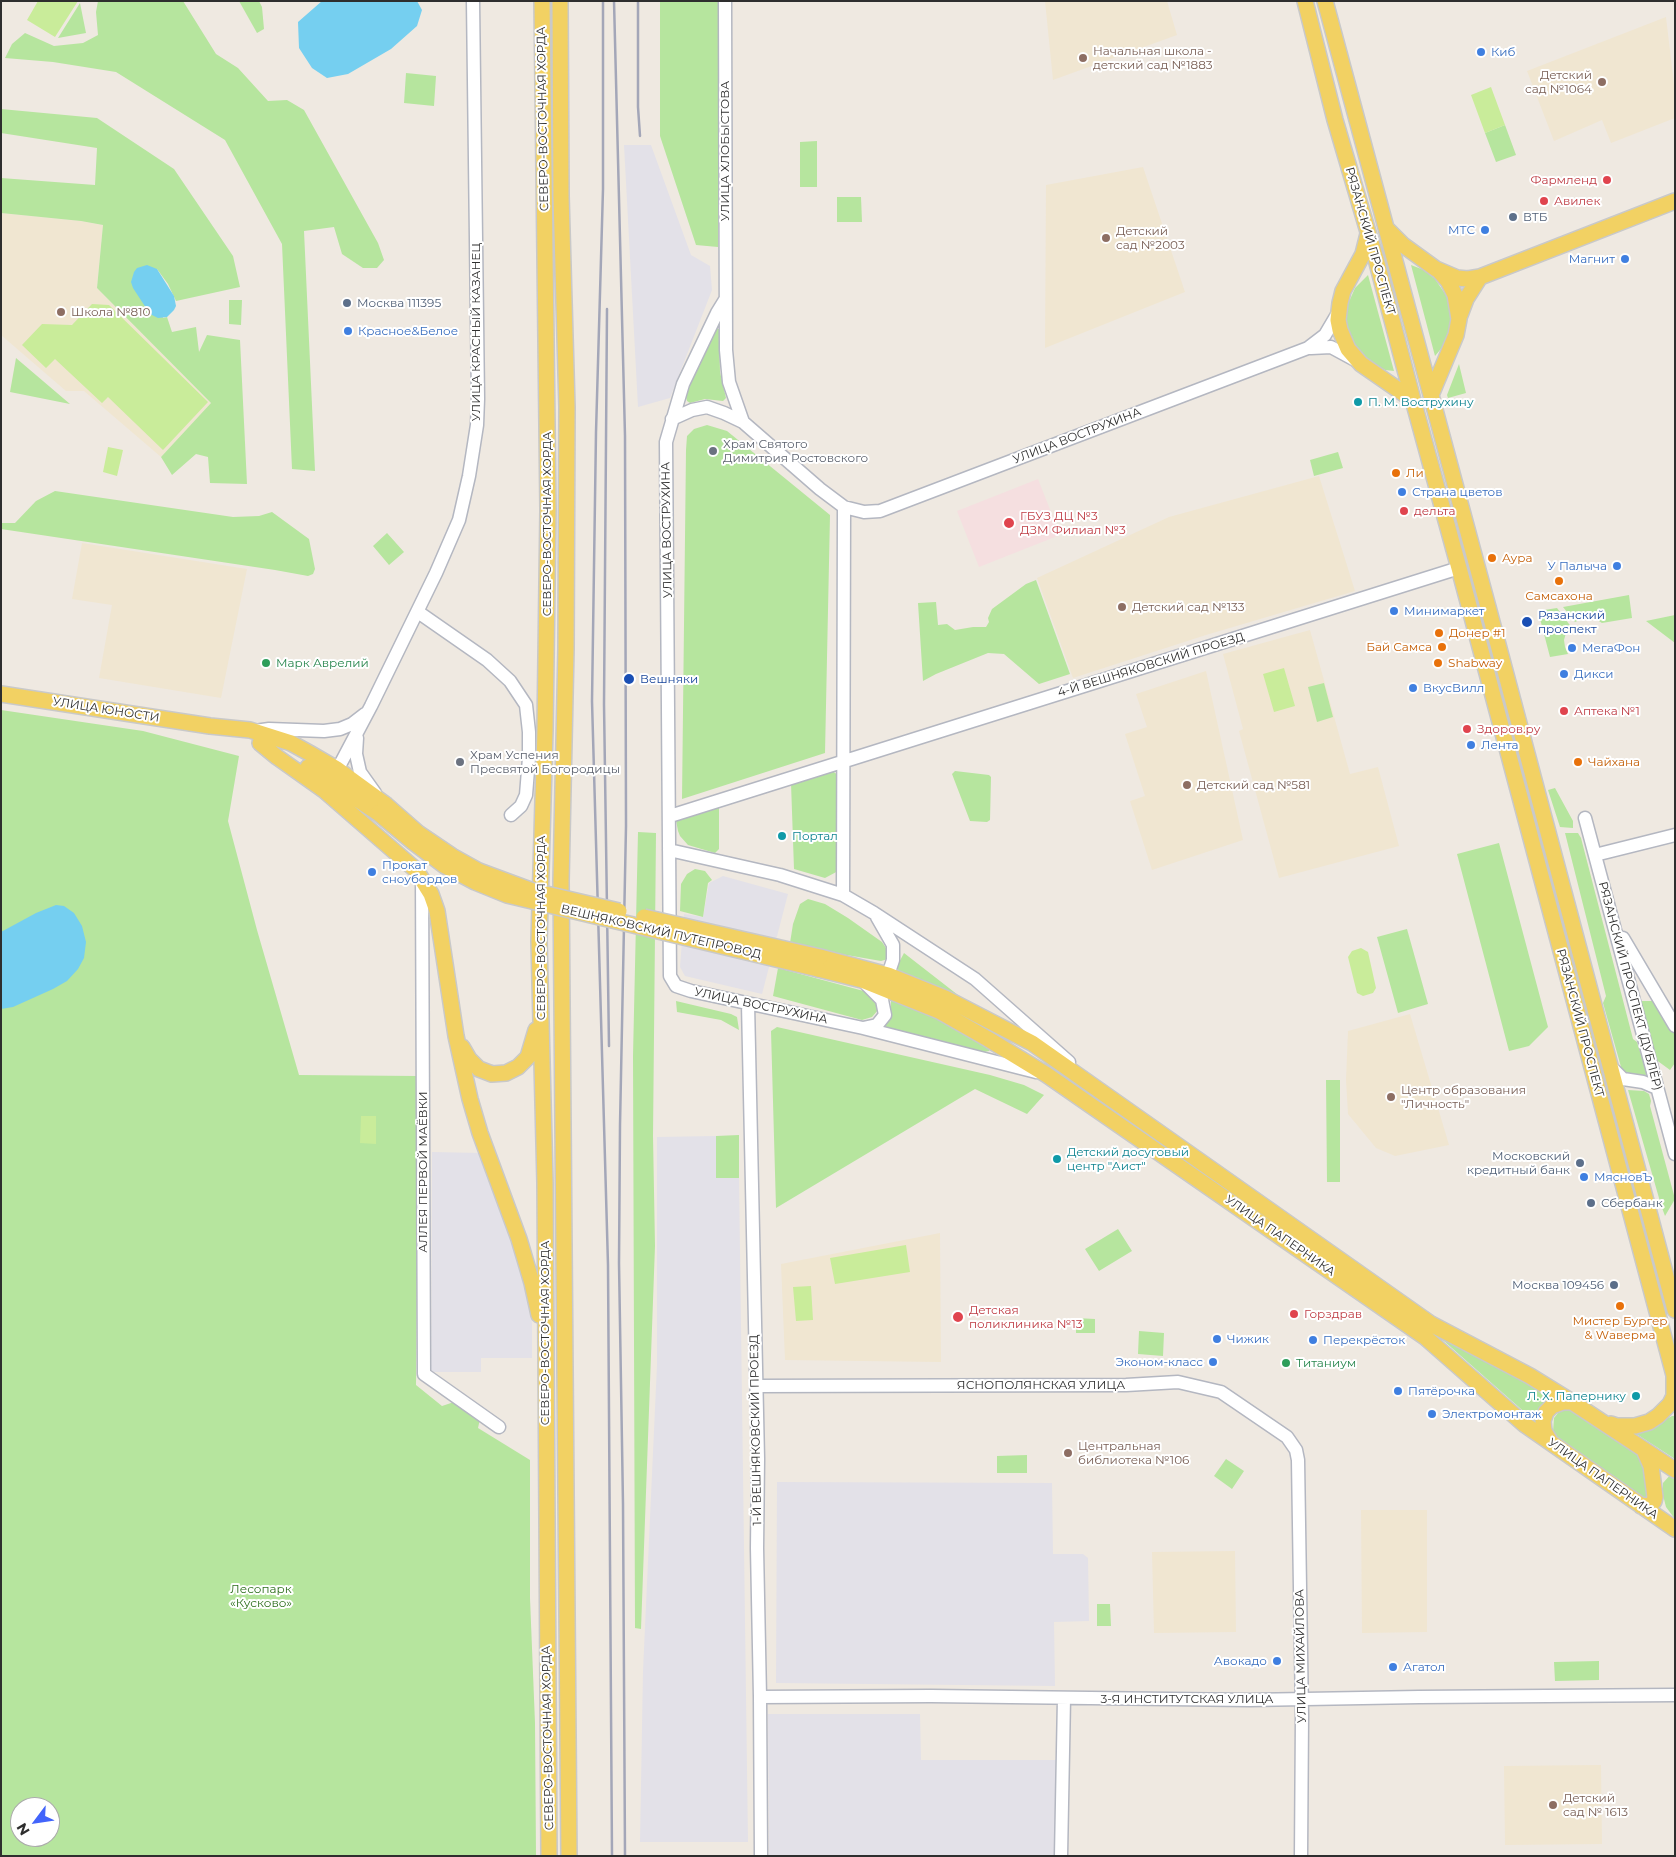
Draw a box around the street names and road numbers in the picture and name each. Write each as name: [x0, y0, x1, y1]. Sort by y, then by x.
street label: СЕВЕРО-ВОСТОЧНАЯ ХОРДА: [534, 27, 552, 211]
street label: УЛИЦА ХЛОБЫСТОВА: [718, 81, 732, 221]
street label: РЯЗАНСКИЙ ПРОСПЕКТ: [1342, 166, 1398, 316]
street label: УЛИЦА КРАСНЫЙ КАЗАНЕЦ: [469, 243, 483, 421]
street label: УЛИЦА ВОСТРУХИНА: [1011, 405, 1143, 467]
street label: СЕВЕРО-ВОСТОЧНАЯ ХОРДА: [540, 432, 554, 616]
street label: УЛИЦА ВОСТРУХИНА: [659, 462, 675, 598]
street label: 4-Й ВЕШНЯКОВСКИЙ ПРОЕЗД: [1056, 630, 1246, 700]
street label: УЛИЦА ЮНОСТИ: [52, 694, 160, 726]
street label: СЕВЕРО-ВОСТОЧНАЯ ХОРДА: [534, 836, 548, 1020]
street label: РЯЗАНСКИЙ ПРОСПЕКТ (ДУБЛЁР): [1595, 880, 1665, 1092]
street label: ВЕШНЯКОВСКИЙ ПУТЕПРОВОД: [559, 902, 763, 962]
street label: РЯЗАНСКИЙ ПРОСПЕКТ: [1553, 947, 1607, 1099]
street label: УЛИЦА ВОСТРУХИНА: [693, 985, 829, 1027]
street label: АЛЛЕЯ ПЕРВОЙ МАЁВКИ: [416, 1091, 430, 1253]
street label: УЛИЦА ПАПЕРНИКА: [1222, 1193, 1338, 1279]
street label: СЕВЕРО-ВОСТОЧНАЯ ХОРДА: [538, 1241, 552, 1425]
street label: 1-Й ВЕШНЯКОВСКИЙ ПРОЕЗД: [747, 1334, 765, 1526]
street label: ЯСНОПОЛЯНСКАЯ УЛИЦА: [957, 1378, 1125, 1392]
street label: УЛИЦА ПАПЕРНИКА: [1545, 1436, 1661, 1522]
street label: УЛИЦА МИХАЙЛОВА: [1293, 1589, 1309, 1723]
street label: СЕВЕРО-ВОСТОЧНАЯ ХОРДА: [539, 1646, 557, 1830]
street label: 3-Я ИНСТИТУТСКАЯ УЛИЦА: [1100, 1692, 1274, 1706]

